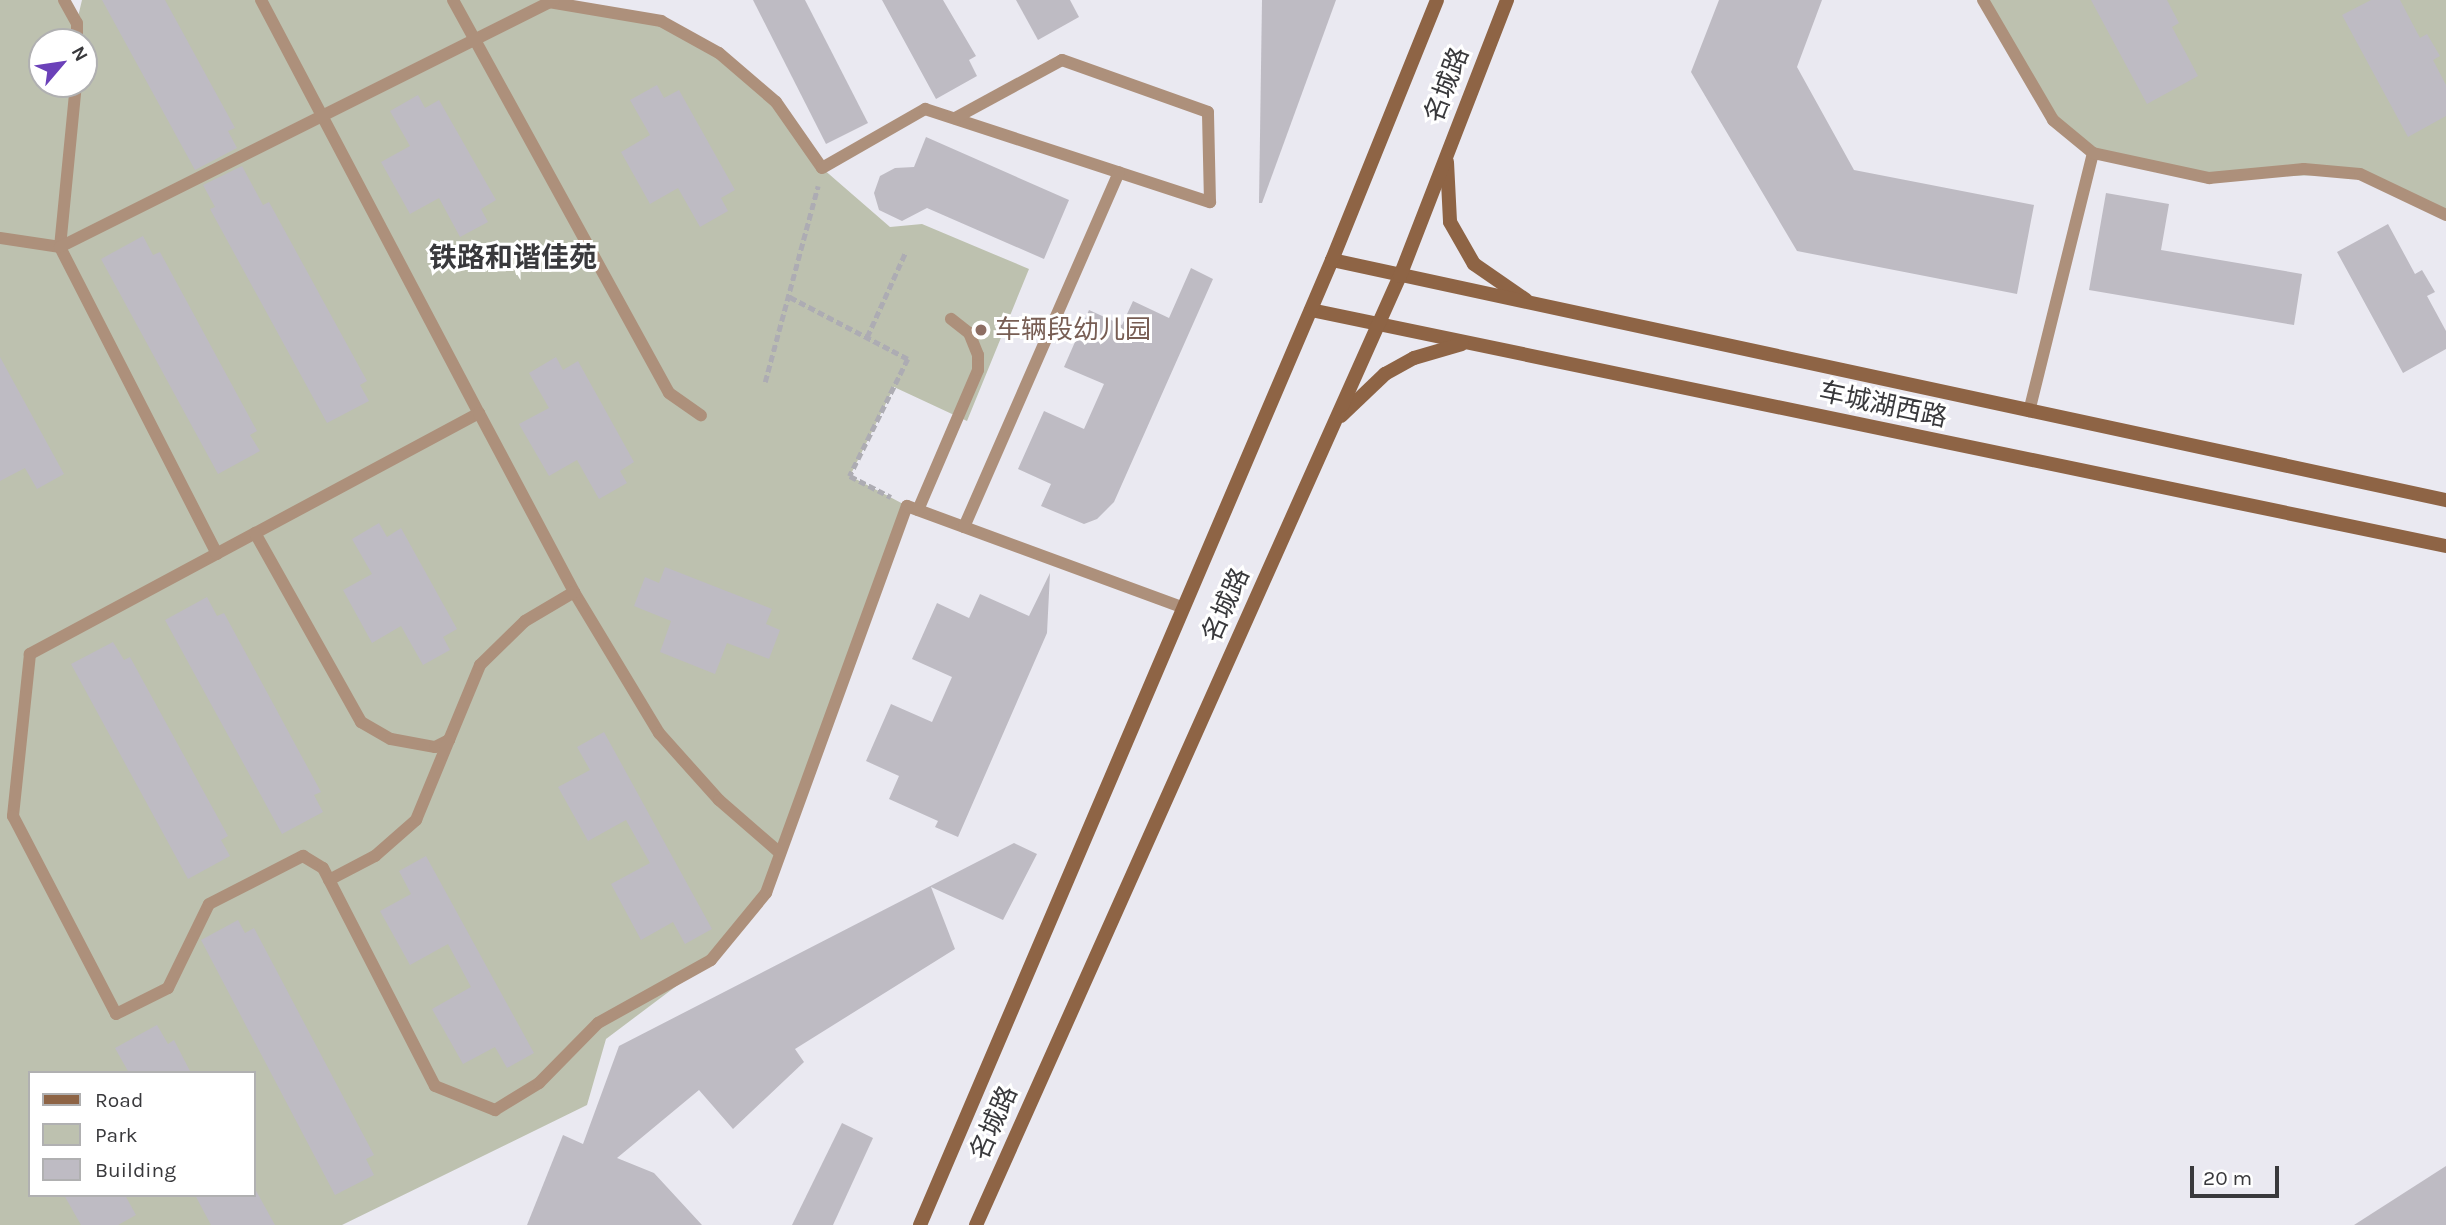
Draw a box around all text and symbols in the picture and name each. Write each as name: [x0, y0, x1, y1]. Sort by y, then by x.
north arrow: [28, 28, 98, 98]
text: N: [67, 42, 93, 65]
street label: 名城路: [1418, 43, 1476, 127]
district label: 铁路和谐佳苑: [429, 241, 597, 275]
place label: 车辆段幼儿园: [995, 314, 1151, 346]
marker: 车辆段幼儿园: [973, 322, 989, 338]
street label: 车城湖西路: [1816, 376, 1950, 434]
street label: 名城路: [1196, 563, 1256, 647]
legend: [28, 1071, 256, 1197]
street label: 名城路: [964, 1081, 1024, 1165]
text: Road: [95, 1088, 143, 1112]
text: Park: [95, 1123, 138, 1147]
scale bar: [2194, 1152, 2283, 1196]
text: Building: [95, 1158, 176, 1182]
text: 20 m: [2203, 1166, 2252, 1190]

